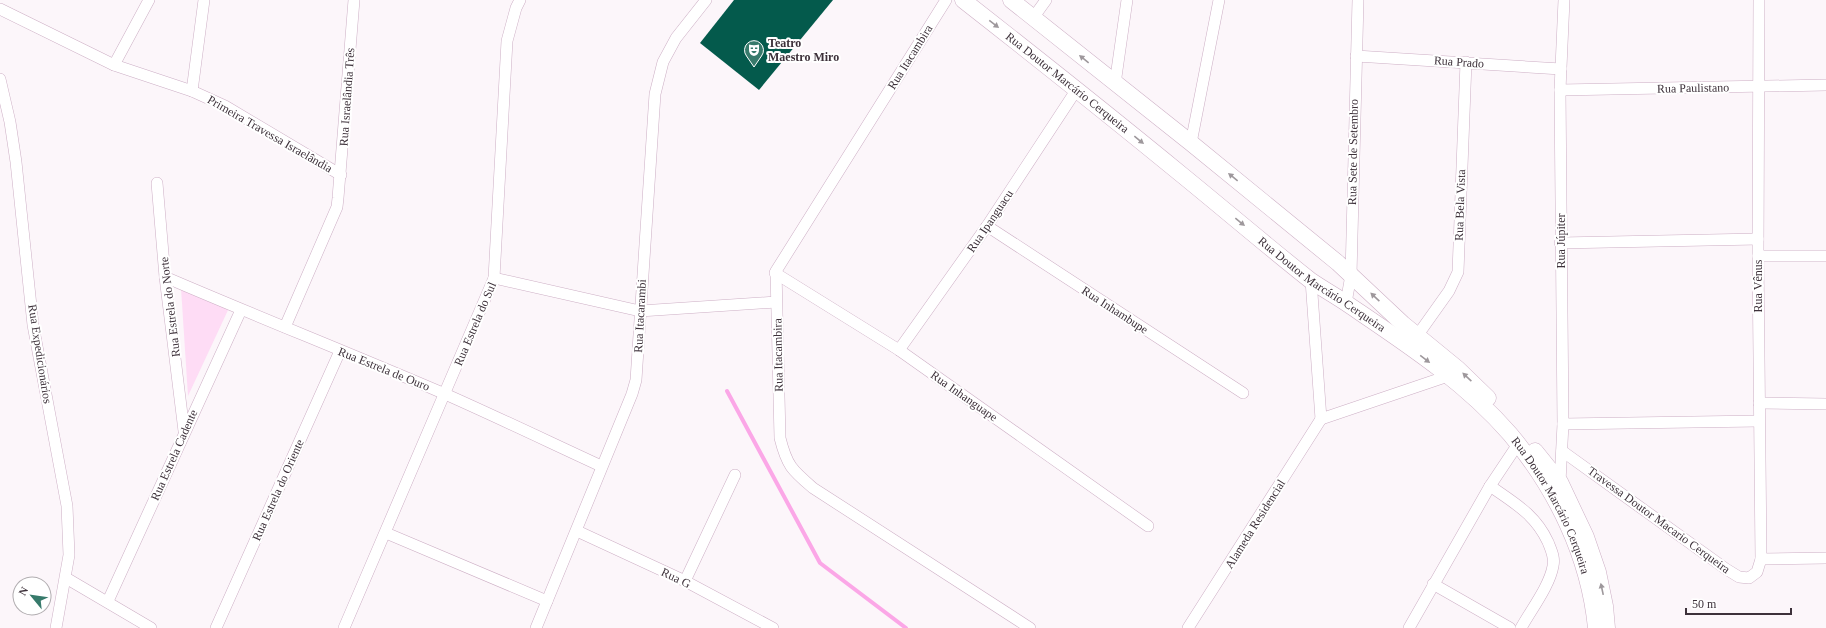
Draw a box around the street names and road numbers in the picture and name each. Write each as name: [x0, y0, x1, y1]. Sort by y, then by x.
street label: Rua Itacambira: [885, 22, 936, 92]
street label: Rua Doutor Marcário Cerqueira: [1003, 29, 1132, 136]
street label: Rua Israelândia Três: [337, 47, 357, 147]
street label: Rua Prado: [1433, 53, 1485, 71]
street label: Rua Paulistano: [1657, 80, 1729, 96]
street label: Primeira Travessa Israelândia: [205, 92, 336, 176]
street label: Rua Sete de Setembro: [1345, 99, 1361, 205]
street label: Rua Bela Vista: [1452, 168, 1468, 241]
street label: Rua Ipanguacu: [964, 187, 1016, 255]
street label: Rua Júpiter: [1554, 214, 1568, 269]
street label: Rua Doutor Marcário Cerqueira: [1255, 234, 1389, 335]
street label: Rua Estrela do Norte: [157, 256, 183, 358]
street label: Rua Vênus: [1751, 259, 1765, 312]
street label: Rua Itacarambi: [631, 278, 649, 353]
street label: Rua Estrela do Sul: [451, 279, 499, 368]
street label: Rua Inhambupe: [1079, 283, 1151, 337]
street label: Rua Expedicionários: [25, 303, 55, 405]
street label: Rua Itacambira: [770, 317, 786, 392]
street label: Rua Estrela de Ouro: [336, 344, 432, 394]
street label: Rua Inhanguape: [928, 368, 1000, 424]
street label: Rua Estrela Cadente: [148, 407, 200, 503]
street label: Rua Doutor Marcário Cerqueira: [1508, 434, 1593, 576]
street label: Rua Estrela do Oriente: [249, 437, 307, 543]
street label: Travessa Doutor Macario Cerqueira: [1585, 464, 1733, 577]
street label: Alameda Residencial: [1222, 476, 1288, 571]
street label: Rua G: [659, 565, 693, 591]

